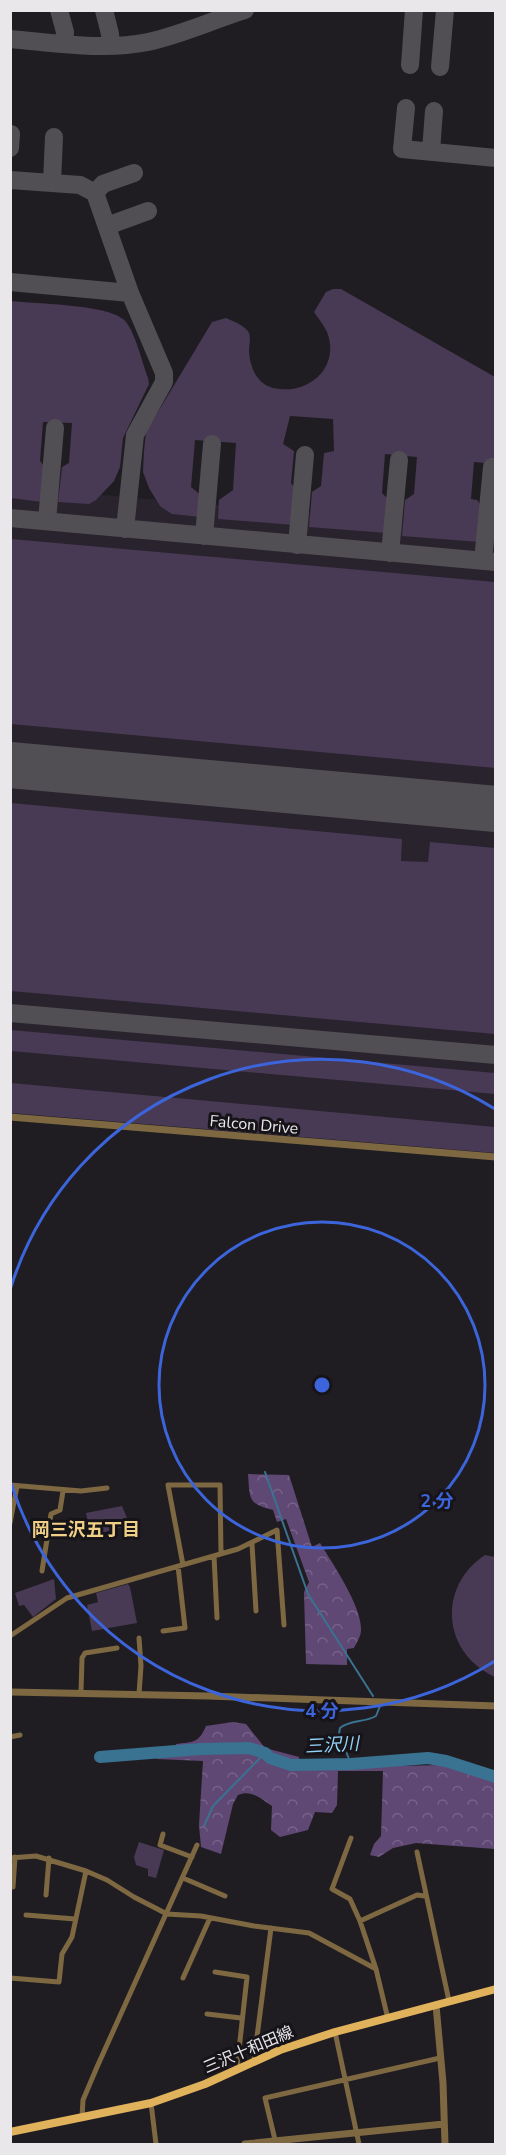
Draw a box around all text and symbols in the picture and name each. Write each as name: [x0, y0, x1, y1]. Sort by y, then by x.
street label: Falcon Drive: [209, 1110, 299, 1140]
centre of rings: [312, 1375, 332, 1395]
text: 2 分: [420, 1489, 454, 1513]
district label: 岡三沢五丁目: [32, 1518, 140, 1542]
text: 4 分: [305, 1699, 339, 1723]
water label: 三沢川: [304, 1731, 362, 1758]
street label: 三沢十和田線: [200, 2021, 297, 2079]

